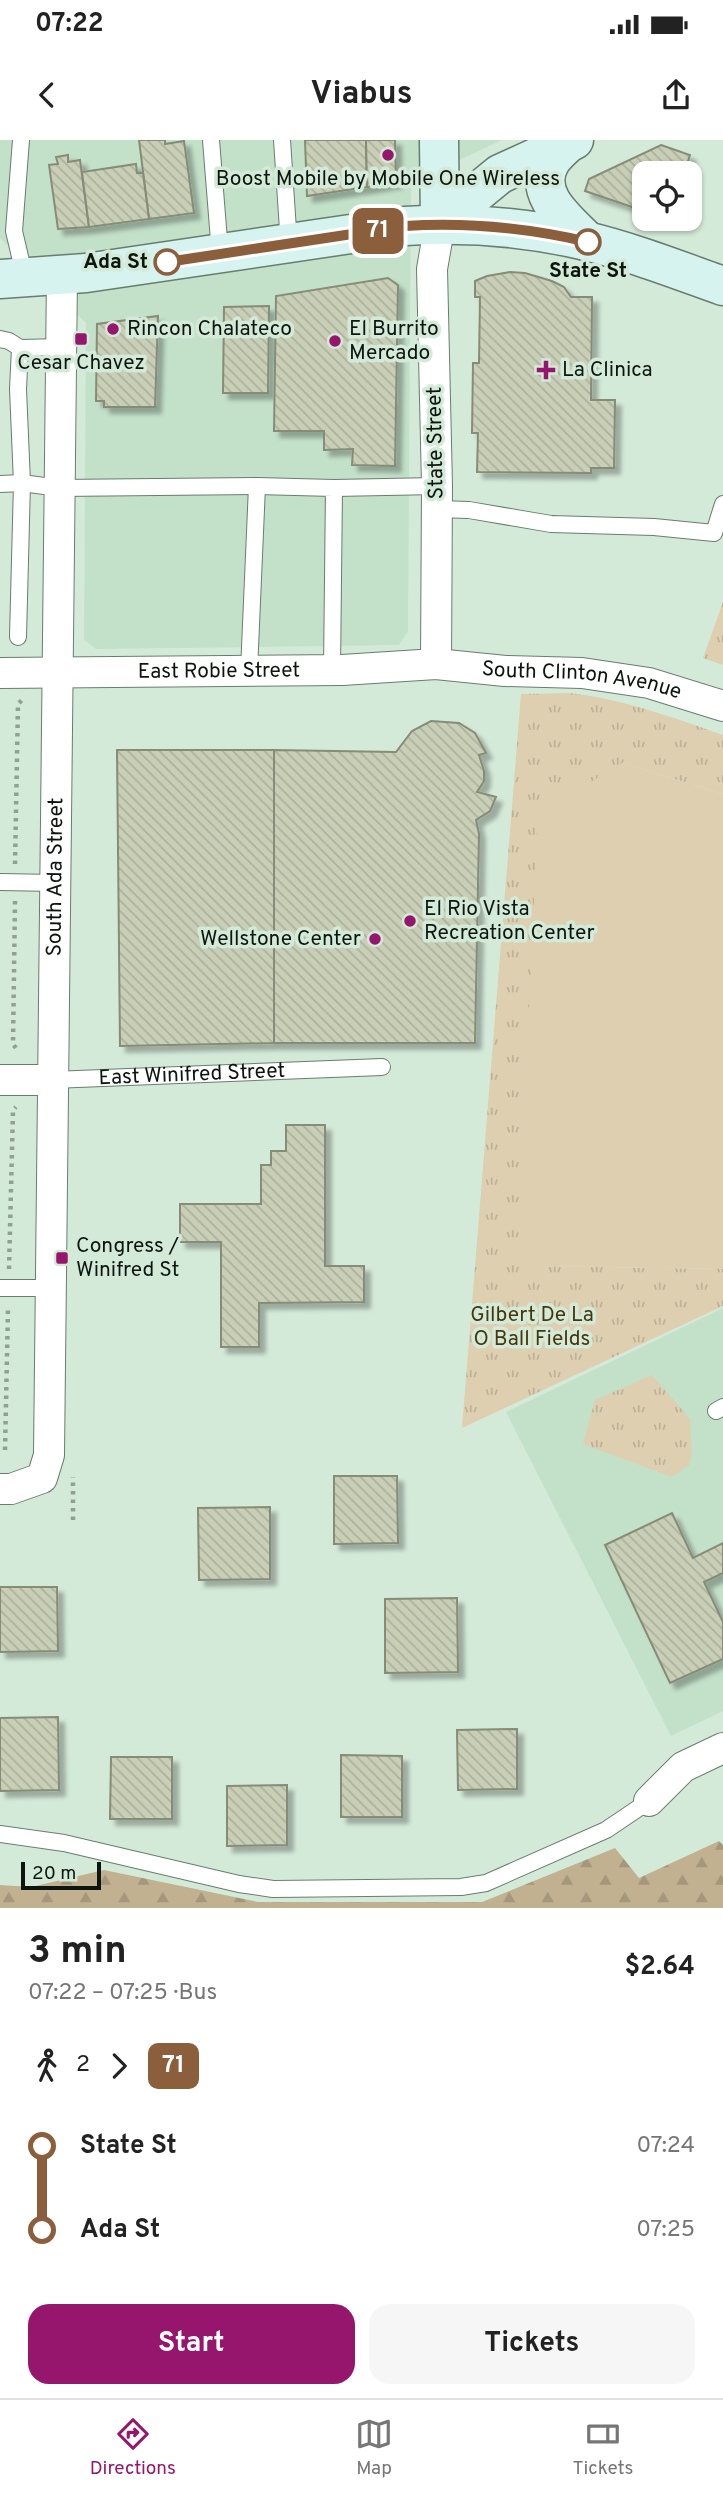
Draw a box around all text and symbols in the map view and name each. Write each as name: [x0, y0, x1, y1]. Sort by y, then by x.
text: 07:22: [35, 8, 104, 41]
text: Viabus: [311, 75, 412, 115]
icon: back: [28, 76, 66, 114]
icon: share: [657, 76, 695, 114]
marker: Boost Mobile by Mobile One Wireless: [380, 147, 396, 163]
map controls: [632, 161, 702, 231]
button: locate: [632, 161, 702, 231]
place label: Boost Mobile by Mobile One Wireless: [216, 166, 560, 193]
line badge: 71: [346, 208, 410, 254]
text: 71: [367, 216, 389, 246]
marker: State St: [575, 229, 601, 255]
place label: Ada St: [83, 249, 148, 276]
marker: Ada St: [154, 249, 180, 275]
place label: State St: [549, 258, 627, 285]
place label: Rincon Chalateco: [127, 316, 292, 343]
place label: El Burrito Mercado: [349, 316, 439, 367]
marker: Rincon Chalateco: [105, 321, 121, 337]
marker: Cesar Chavez: [73, 331, 89, 347]
marker: El Burrito Mercado: [327, 333, 343, 349]
place label: Cesar Chavez: [17, 350, 145, 377]
place label: La Clinica: [562, 357, 653, 384]
marker: La Clinica: [536, 360, 556, 380]
street label: State Street: [422, 386, 450, 500]
street label: South Clinton Avenue: [480, 655, 685, 706]
street label: East Robie Street: [138, 657, 300, 685]
street label: South Ada Street: [41, 797, 70, 957]
place label: El Rio Vista Recreation Center: [424, 896, 595, 947]
marker: El Rio Vista Recreation Center: [402, 913, 418, 929]
place label: Wellstone Center: [200, 926, 361, 953]
marker: Wellstone Center: [367, 931, 383, 947]
street label: East Winifred Street: [98, 1057, 286, 1092]
place label: Congress / Winifred St: [76, 1233, 180, 1284]
marker: Congress / Winifred St: [54, 1250, 70, 1266]
park label: Gilbert De La O Ball Fields: [470, 1302, 594, 1353]
scale bar: [21, 1859, 102, 1891]
text: 20 m: [32, 1862, 76, 1886]
text: 3 min: [28, 1928, 127, 1977]
text: $2.64: [624, 1951, 695, 1984]
text: 07:22 – 07:25 · Bus: [28, 1979, 217, 2008]
icon: walk: [28, 2047, 66, 2085]
icon: forward: [100, 2047, 138, 2085]
text: 2: [76, 2051, 90, 2080]
text: 71: [162, 2051, 185, 2081]
text: State St: [80, 2130, 177, 2163]
text: 07:24: [637, 2132, 695, 2161]
text: Ada St: [80, 2214, 160, 2247]
text: 07:25: [636, 2216, 695, 2245]
button: Start: [28, 2304, 355, 2384]
button: Tickets: [369, 2304, 695, 2384]
tab: Directions: [90, 2415, 176, 2481]
tab: Map: [355, 2415, 393, 2481]
tab: Tickets: [572, 2415, 633, 2481]

